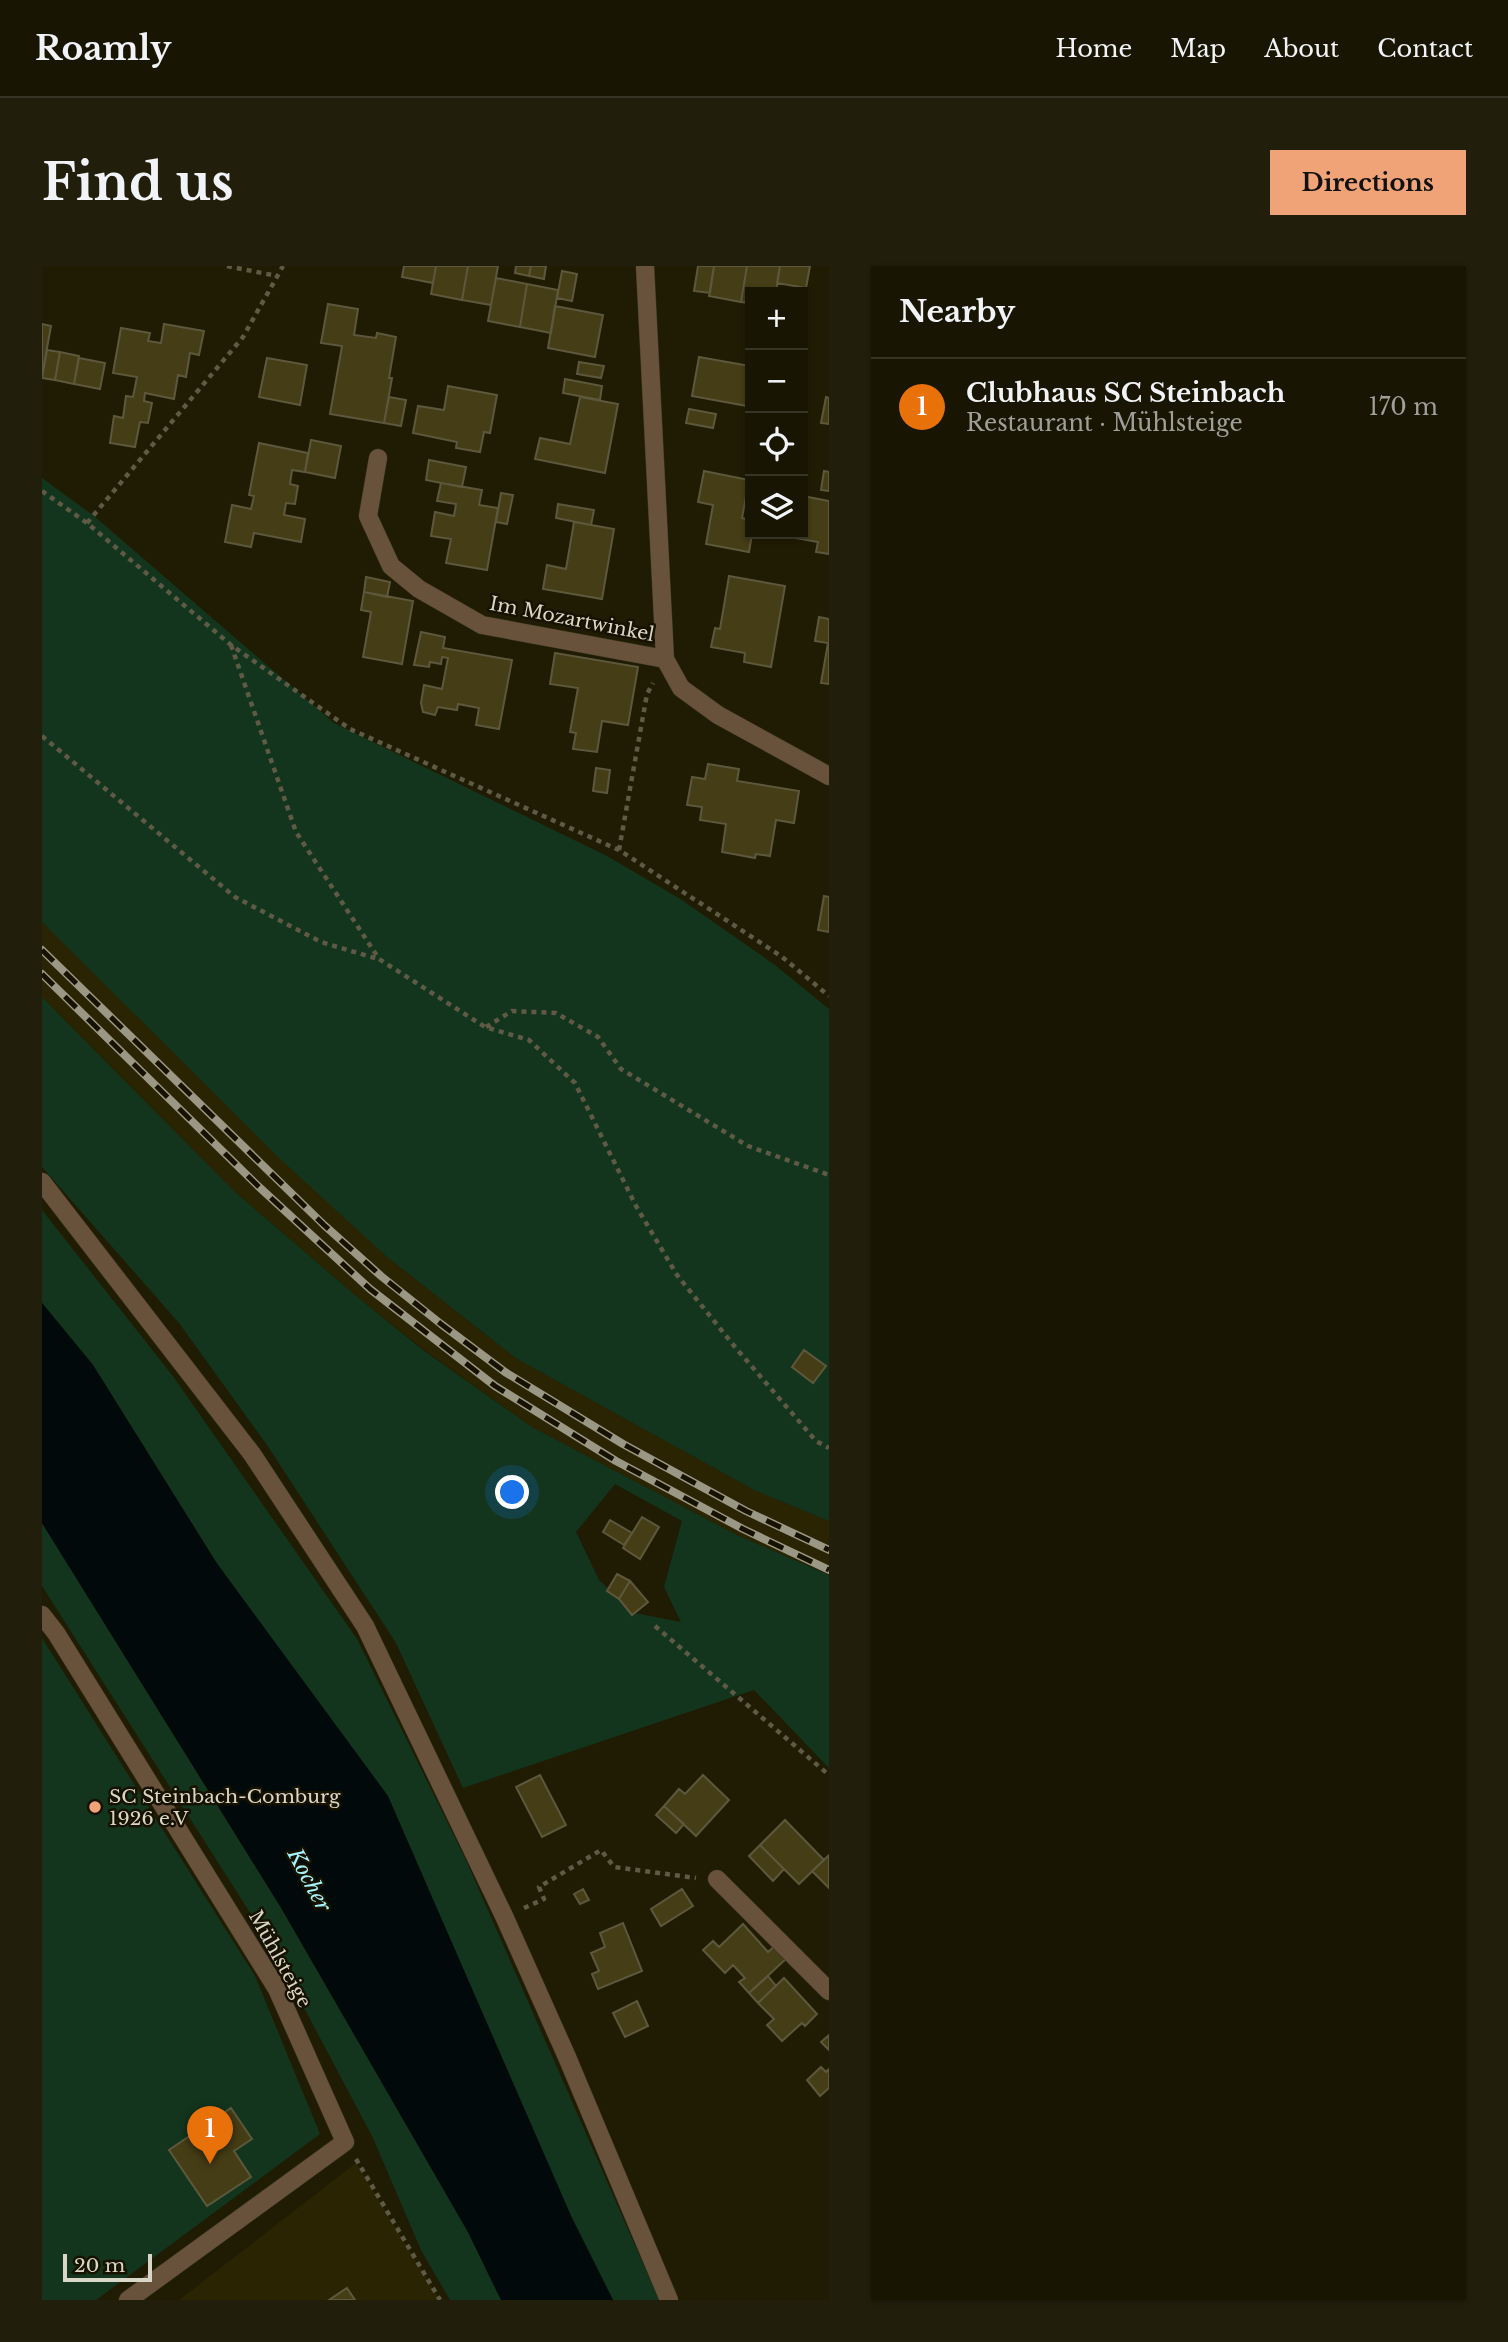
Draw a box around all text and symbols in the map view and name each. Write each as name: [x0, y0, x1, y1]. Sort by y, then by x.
text: Roamly: [35, 28, 171, 69]
text: Home: [1056, 34, 1132, 63]
text: Map: [1170, 34, 1226, 63]
text: About: [1264, 34, 1339, 63]
text: Contact: [1377, 34, 1473, 63]
button: Directions: [1270, 150, 1466, 215]
text: Find us: [42, 152, 234, 213]
map controls: [745, 287, 808, 539]
button: +: [745, 287, 808, 350]
text: Nearby: [899, 293, 1015, 330]
button: −: [745, 350, 808, 413]
text: Clubhaus SC Steinbach: [966, 377, 1285, 409]
text: 1: [917, 393, 927, 421]
text: 170 m: [1368, 393, 1438, 421]
text: Restaurant · Mühlsteige: [966, 409, 1243, 437]
button: locate: [745, 413, 808, 476]
button: layers: [745, 476, 808, 539]
street label: Im Mozartwinkel: [488, 592, 656, 646]
your location: [495, 1475, 529, 1509]
place label: SC Steinbach-Comburg 1926 e.V: [109, 1785, 341, 1830]
marker: SC Steinbach-Comburg 1926 e.V: [87, 1799, 103, 1815]
water label: Kocher: [281, 1843, 337, 1917]
street label: Mühlsteige: [244, 1906, 316, 2012]
pin: 1: [187, 2106, 233, 2164]
scale bar: [63, 2251, 152, 2283]
text: 20 m: [74, 2254, 125, 2277]

